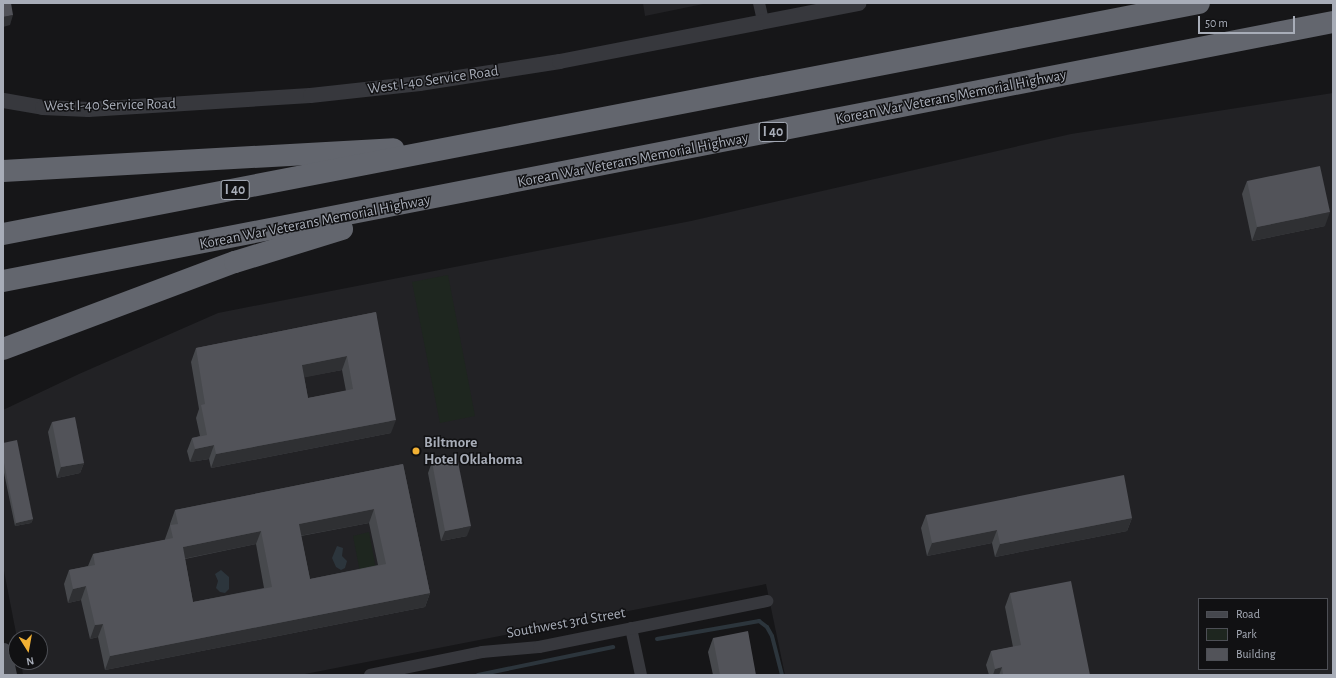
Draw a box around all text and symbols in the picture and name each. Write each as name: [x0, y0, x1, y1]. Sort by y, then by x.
scale bar: [1200, 8, 1297, 34]
text: 50 m: [1205, 17, 1228, 29]
street label: West I-40 Service Road: [366, 62, 500, 98]
street label: Korean War Veterans Memorial Highway: [834, 66, 1068, 128]
street label: West I-40 Service Road: [44, 95, 176, 115]
road number: I 40: [758, 120, 788, 144]
street label: Korean War Veterans Memorial Highway: [516, 129, 750, 191]
road number: I 40: [220, 178, 250, 202]
street label: Korean War Veterans Memorial Highway: [198, 191, 432, 253]
place label: Biltmore Hotel Oklahoma: [424, 433, 523, 468]
marker: Biltmore Hotel Oklahoma: [411, 446, 421, 456]
legend: [1198, 598, 1328, 670]
street label: Southwest 3rd Street: [505, 604, 627, 642]
text: Road: [1236, 608, 1260, 620]
text: Park: [1236, 628, 1257, 640]
north arrow: [8, 630, 48, 670]
text: Building: [1236, 648, 1276, 660]
text: N: [25, 655, 35, 667]

